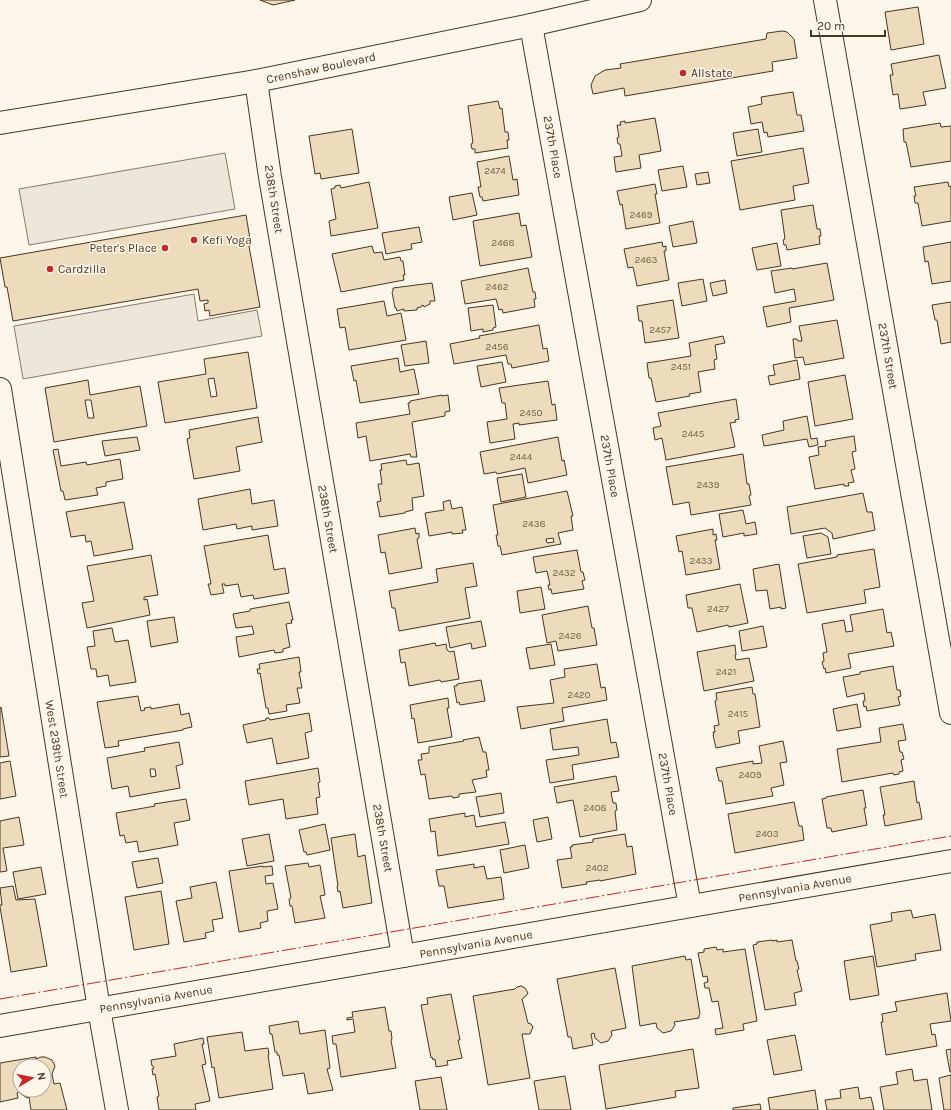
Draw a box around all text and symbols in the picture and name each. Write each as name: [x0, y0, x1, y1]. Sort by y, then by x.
scale bar: [811, 12, 885, 38]
text: 20 m: [817, 19, 845, 33]
street label: Crenshaw Boulevard: [265, 50, 377, 86]
place label: Allstate: [691, 66, 733, 80]
marker: Allstate: [678, 68, 688, 78]
street label: 237th Place: [541, 115, 565, 179]
street label: 238th Street: [262, 164, 286, 235]
house number: 2474: [484, 165, 506, 177]
house number: 2469: [630, 209, 653, 221]
place label: Kefi Yoga: [202, 233, 252, 247]
marker: Kefi Yoga: [189, 235, 199, 245]
house number: 2468: [491, 237, 515, 249]
place label: Peter's Place: [89, 241, 157, 255]
marker: Peter's Place: [160, 243, 170, 253]
house number: 2463: [634, 254, 658, 266]
place label: Cardzilla: [58, 262, 106, 276]
marker: Cardzilla: [45, 264, 55, 274]
house number: 2462: [486, 281, 509, 293]
street label: 237th Street: [875, 322, 901, 391]
house number: 2457: [649, 324, 671, 336]
house number: 2456: [486, 341, 509, 353]
house number: 2451: [671, 361, 691, 373]
house number: 2450: [520, 407, 543, 419]
house number: 2445: [682, 428, 705, 440]
street label: 237th Place: [598, 434, 622, 498]
house number: 2444: [510, 451, 533, 463]
house number: 2439: [696, 479, 720, 491]
street label: 238th Street: [315, 484, 341, 555]
house number: 2438: [522, 518, 546, 530]
house number: 2433: [689, 555, 713, 567]
house number: 2432: [552, 567, 576, 579]
house number: 2427: [707, 603, 729, 615]
house number: 2426: [559, 630, 582, 642]
house number: 2421: [716, 666, 736, 678]
house number: 2420: [567, 689, 591, 701]
street label: West 239th Street: [42, 699, 72, 799]
house number: 2415: [728, 708, 749, 720]
street label: 237th Place: [656, 752, 680, 816]
house number: 2409: [738, 769, 762, 781]
house number: 2408: [583, 802, 607, 814]
street label: 238th Street: [370, 803, 396, 874]
house number: 2403: [755, 828, 779, 840]
house number: 2402: [585, 862, 609, 874]
street label: Pennsylvania Avenue: [737, 871, 853, 905]
street label: Pennsylvania Avenue: [418, 927, 534, 961]
street label: Pennsylvania Avenue: [98, 982, 214, 1016]
north arrow: [12, 1058, 52, 1098]
text: N: [34, 1071, 48, 1081]

